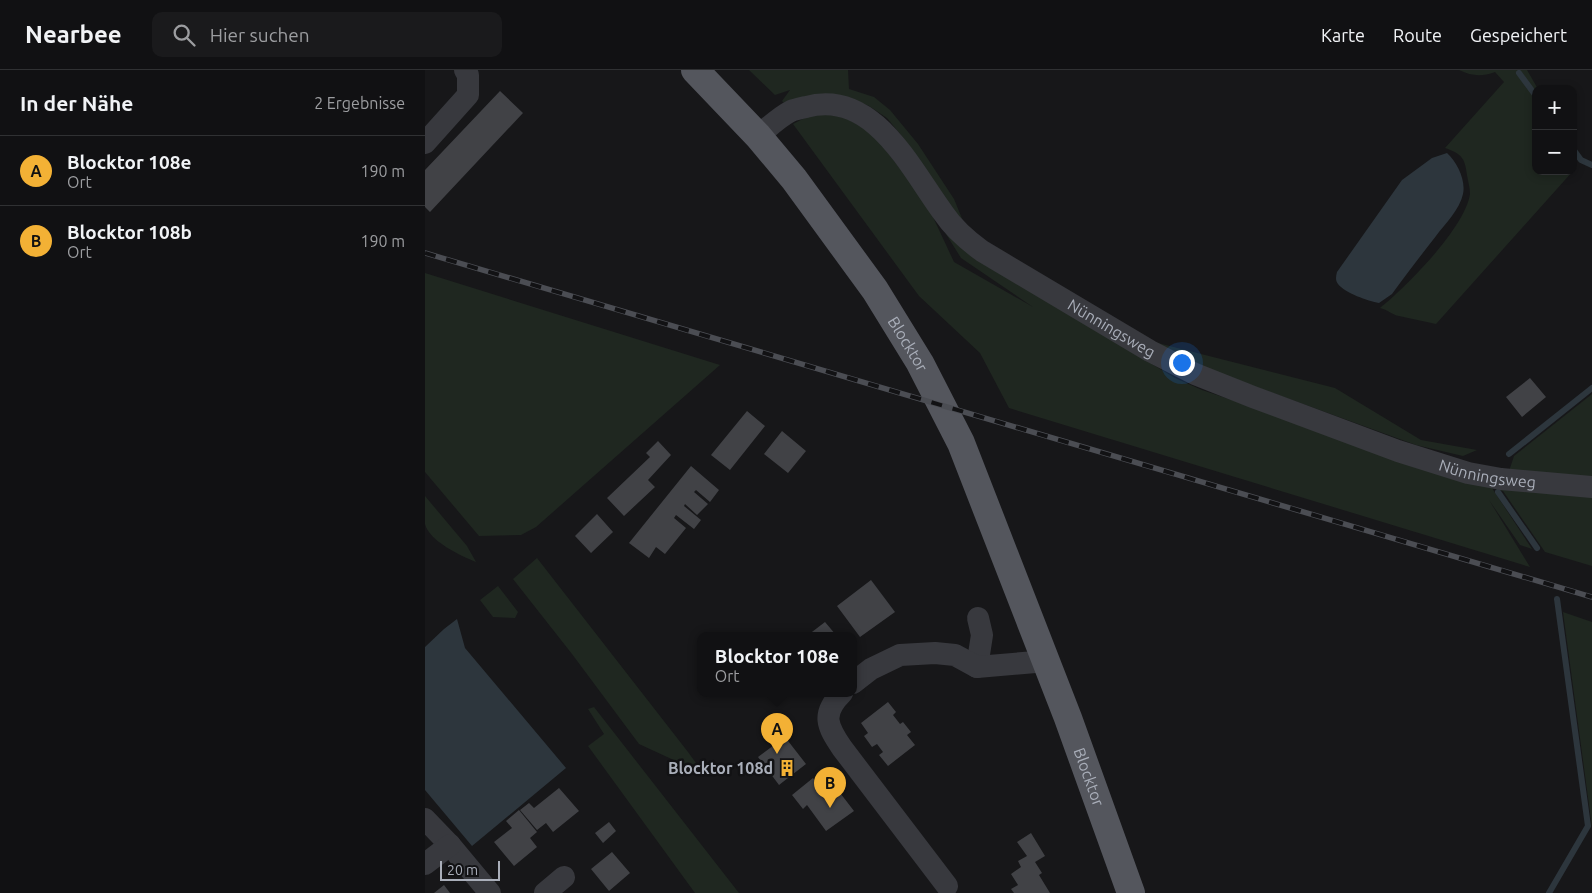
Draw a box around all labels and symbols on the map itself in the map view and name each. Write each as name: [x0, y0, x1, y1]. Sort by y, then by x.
street label: Nünningsweg: [1065, 295, 1158, 361]
street label: Blocktor: [885, 313, 932, 374]
your location: [1169, 350, 1195, 376]
street label: Nünningsweg: [1437, 455, 1537, 491]
pin: A: [761, 713, 793, 754]
street label: Blocktor: [1070, 745, 1108, 809]
building icon: Blocktor 108d: [777, 758, 797, 778]
place label: Blocktor 108d: [668, 759, 773, 777]
pin: B: [814, 767, 846, 808]
scale bar: [440, 858, 500, 881]

